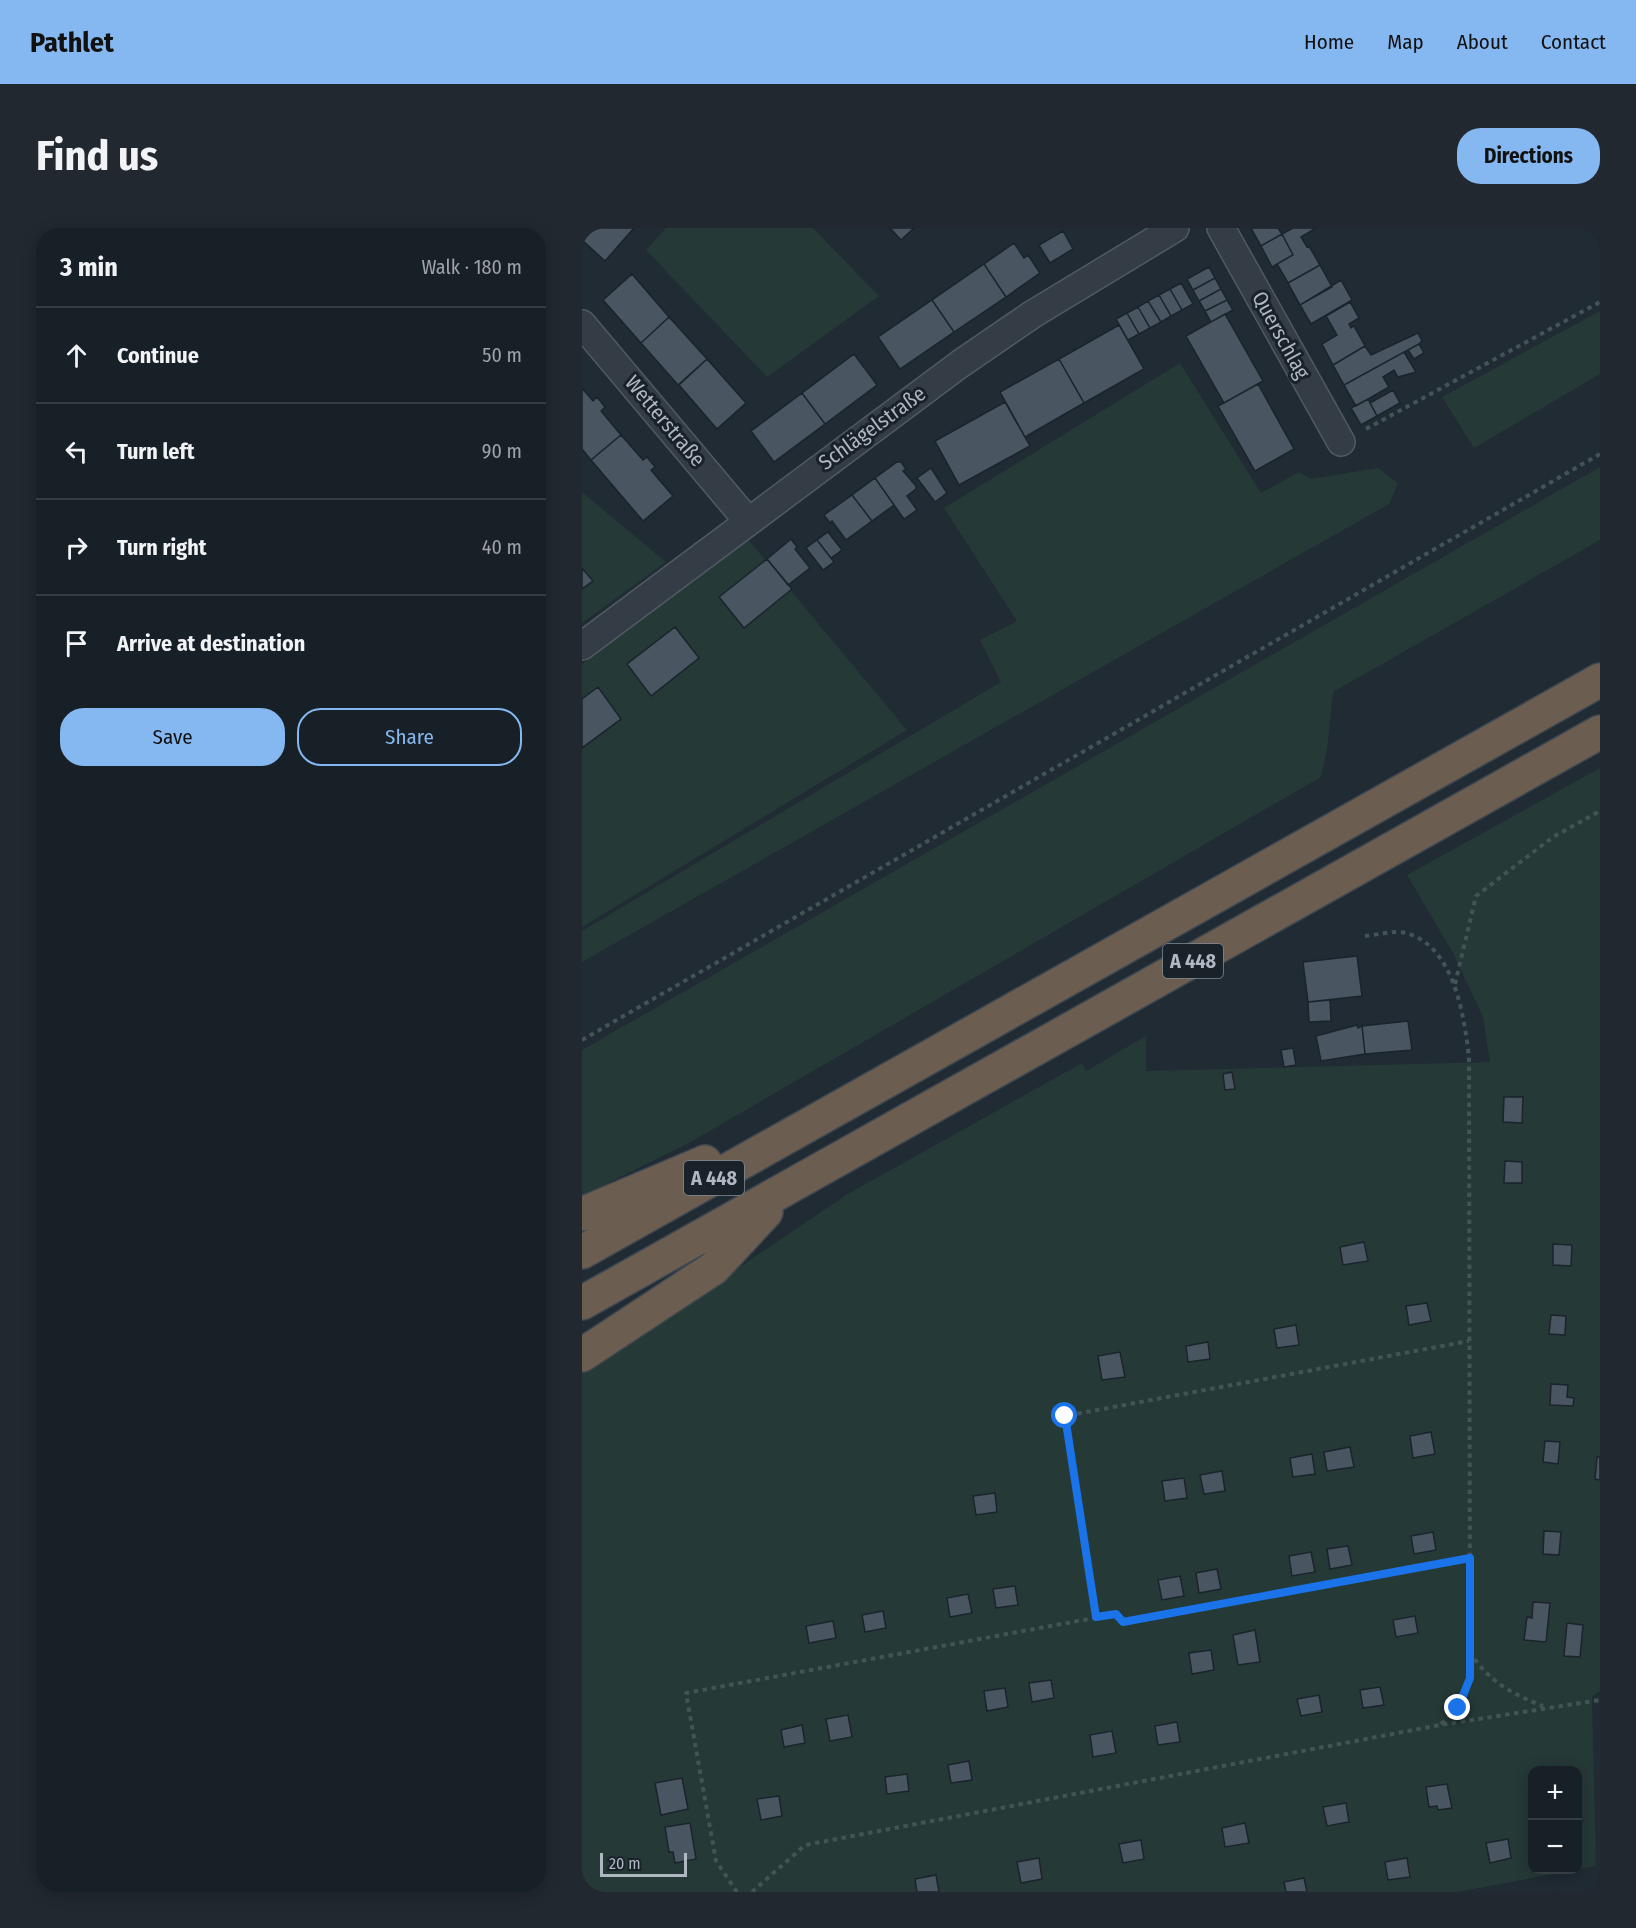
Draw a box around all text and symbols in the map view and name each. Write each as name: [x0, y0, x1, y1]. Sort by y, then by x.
text: Pathlet: [30, 26, 114, 59]
text: Home: [1304, 29, 1354, 55]
text: Map: [1387, 29, 1424, 55]
text: About: [1457, 29, 1508, 55]
text: Contact: [1541, 29, 1606, 55]
button: Directions: [1457, 128, 1600, 184]
text: Find us: [36, 131, 158, 181]
text: 3 min: [60, 252, 118, 283]
text: Walk · 180 m: [421, 255, 522, 279]
street label: Querschlag: [1246, 287, 1316, 383]
icon: ahead: [60, 339, 93, 372]
text: Continue: [117, 342, 199, 369]
text: 50 m: [482, 343, 522, 367]
street label: Wetterstraße: [619, 370, 711, 472]
street label: Schlägelstraße: [813, 380, 931, 476]
icon: left: [60, 435, 93, 468]
text: Turn left: [117, 438, 195, 465]
text: 90 m: [482, 439, 522, 463]
icon: right: [60, 531, 93, 564]
text: Turn right: [117, 534, 206, 561]
text: 40 m: [482, 535, 522, 559]
icon: arrive: [60, 627, 93, 660]
text: Arrive at destination: [117, 630, 305, 657]
button: Save: [60, 708, 285, 766]
button: Share: [297, 708, 522, 766]
road number: A 448: [1163, 944, 1223, 978]
road number: A 448: [684, 1161, 744, 1195]
route start: [1051, 1402, 1077, 1428]
route end: [1444, 1694, 1470, 1720]
map controls: [1528, 1766, 1582, 1874]
button: +: [1528, 1766, 1582, 1820]
button: −: [1528, 1820, 1582, 1874]
scale bar: [600, 1850, 687, 1878]
text: 20 m: [609, 1854, 640, 1873]

